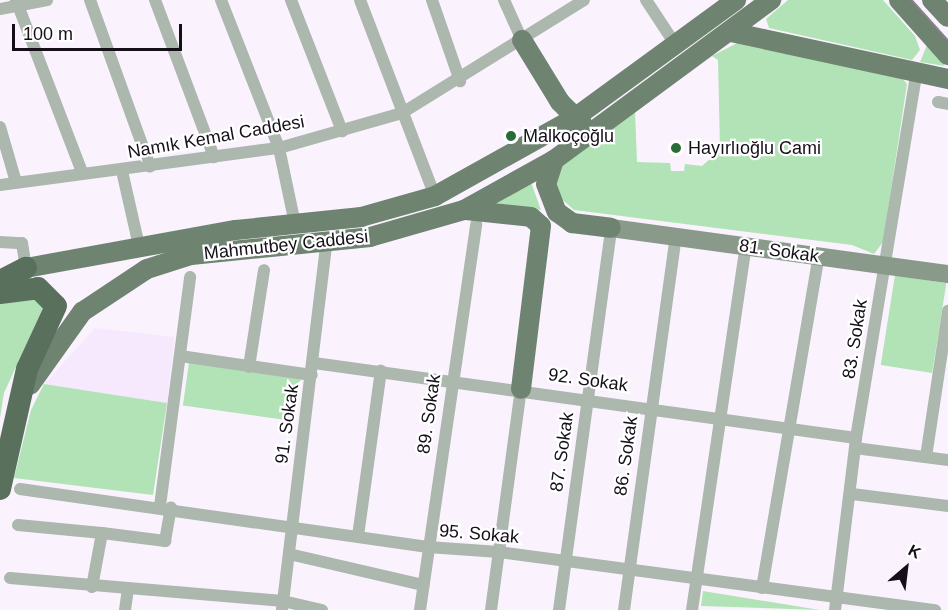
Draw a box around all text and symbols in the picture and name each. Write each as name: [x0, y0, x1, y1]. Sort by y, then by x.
scale bar: [15, 12, 184, 50]
text: 100 m: [23, 24, 73, 44]
street label: Namık Kemal Caddesi: [126, 111, 306, 163]
place label: Malkoçoğlu: [523, 125, 614, 147]
marker: Malkoçoğlu: [504, 129, 518, 143]
place label: Hayırlıoğlu Cami: [688, 137, 821, 159]
marker: Hayırlıoğlu Cami: [669, 141, 683, 155]
street label: Mahmutbey Caddesi: [203, 226, 369, 264]
street label: 81. Sokak: [738, 235, 820, 267]
street label: 83. Sokak: [838, 298, 872, 380]
street label: 92. Sokak: [547, 364, 629, 396]
street label: 89. Sokak: [413, 373, 445, 455]
street label: 91. Sokak: [271, 383, 303, 465]
street label: 87. Sokak: [546, 411, 578, 493]
street label: 86. Sokak: [610, 415, 642, 497]
street label: 95. Sokak: [438, 520, 520, 548]
north arrow: [876, 538, 936, 598]
text: K: [906, 541, 924, 562]

